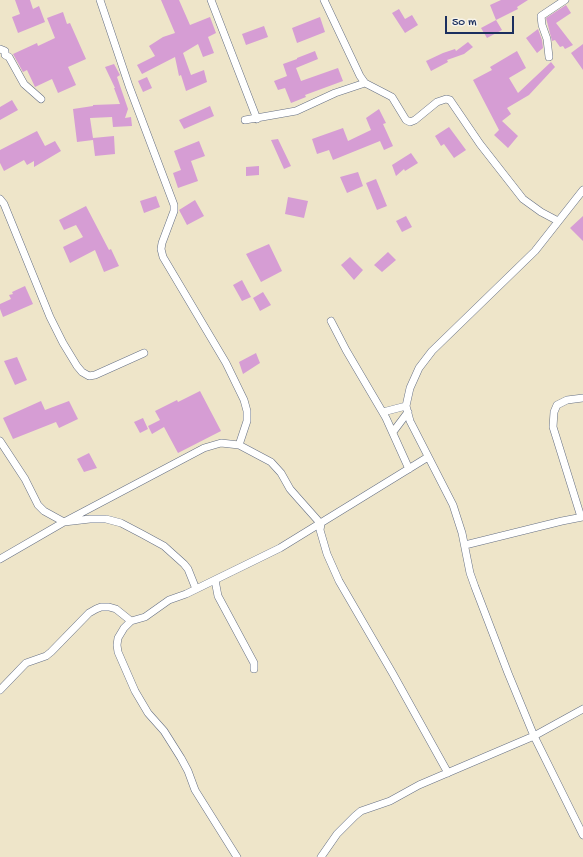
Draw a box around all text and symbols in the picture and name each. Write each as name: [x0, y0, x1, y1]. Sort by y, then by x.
scale bar: [447, 8, 516, 34]
text: 50 m: [452, 16, 477, 30]

